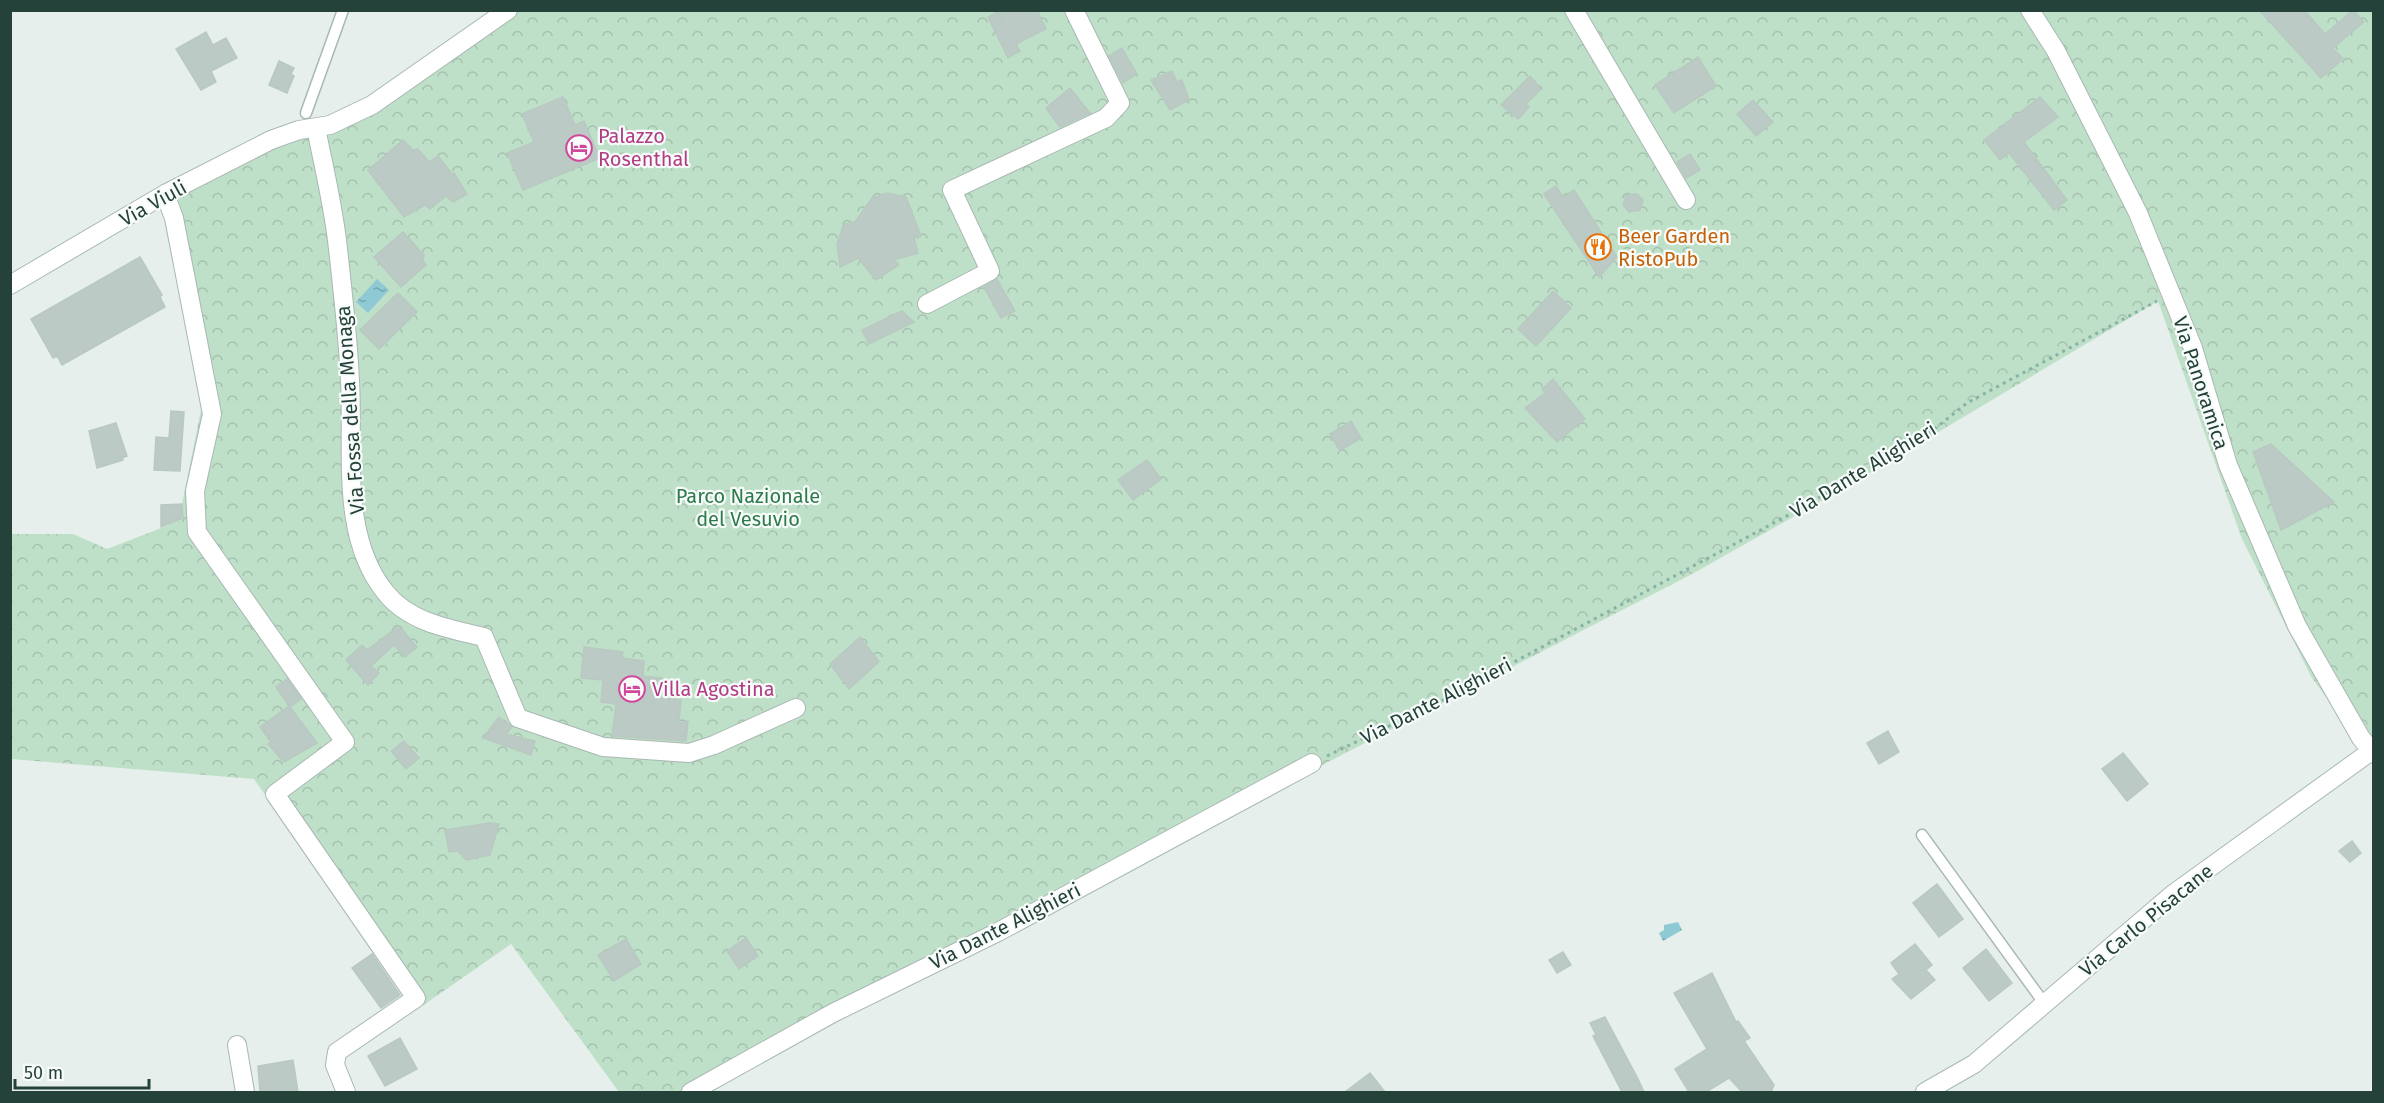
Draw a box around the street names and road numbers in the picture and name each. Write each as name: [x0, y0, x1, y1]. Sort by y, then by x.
street label: Via Viuli: [115, 175, 191, 231]
street label: Via Fossa della Monaga: [331, 305, 369, 515]
street label: Via Panoramica: [2168, 313, 2234, 453]
street label: Via Dante Alighieri: [1786, 417, 1940, 523]
street label: Via Dante Alighieri: [1356, 653, 1516, 749]
street label: Via Carlo Pisacane: [2074, 859, 2218, 981]
street label: Via Dante Alighieri: [925, 878, 1085, 974]

